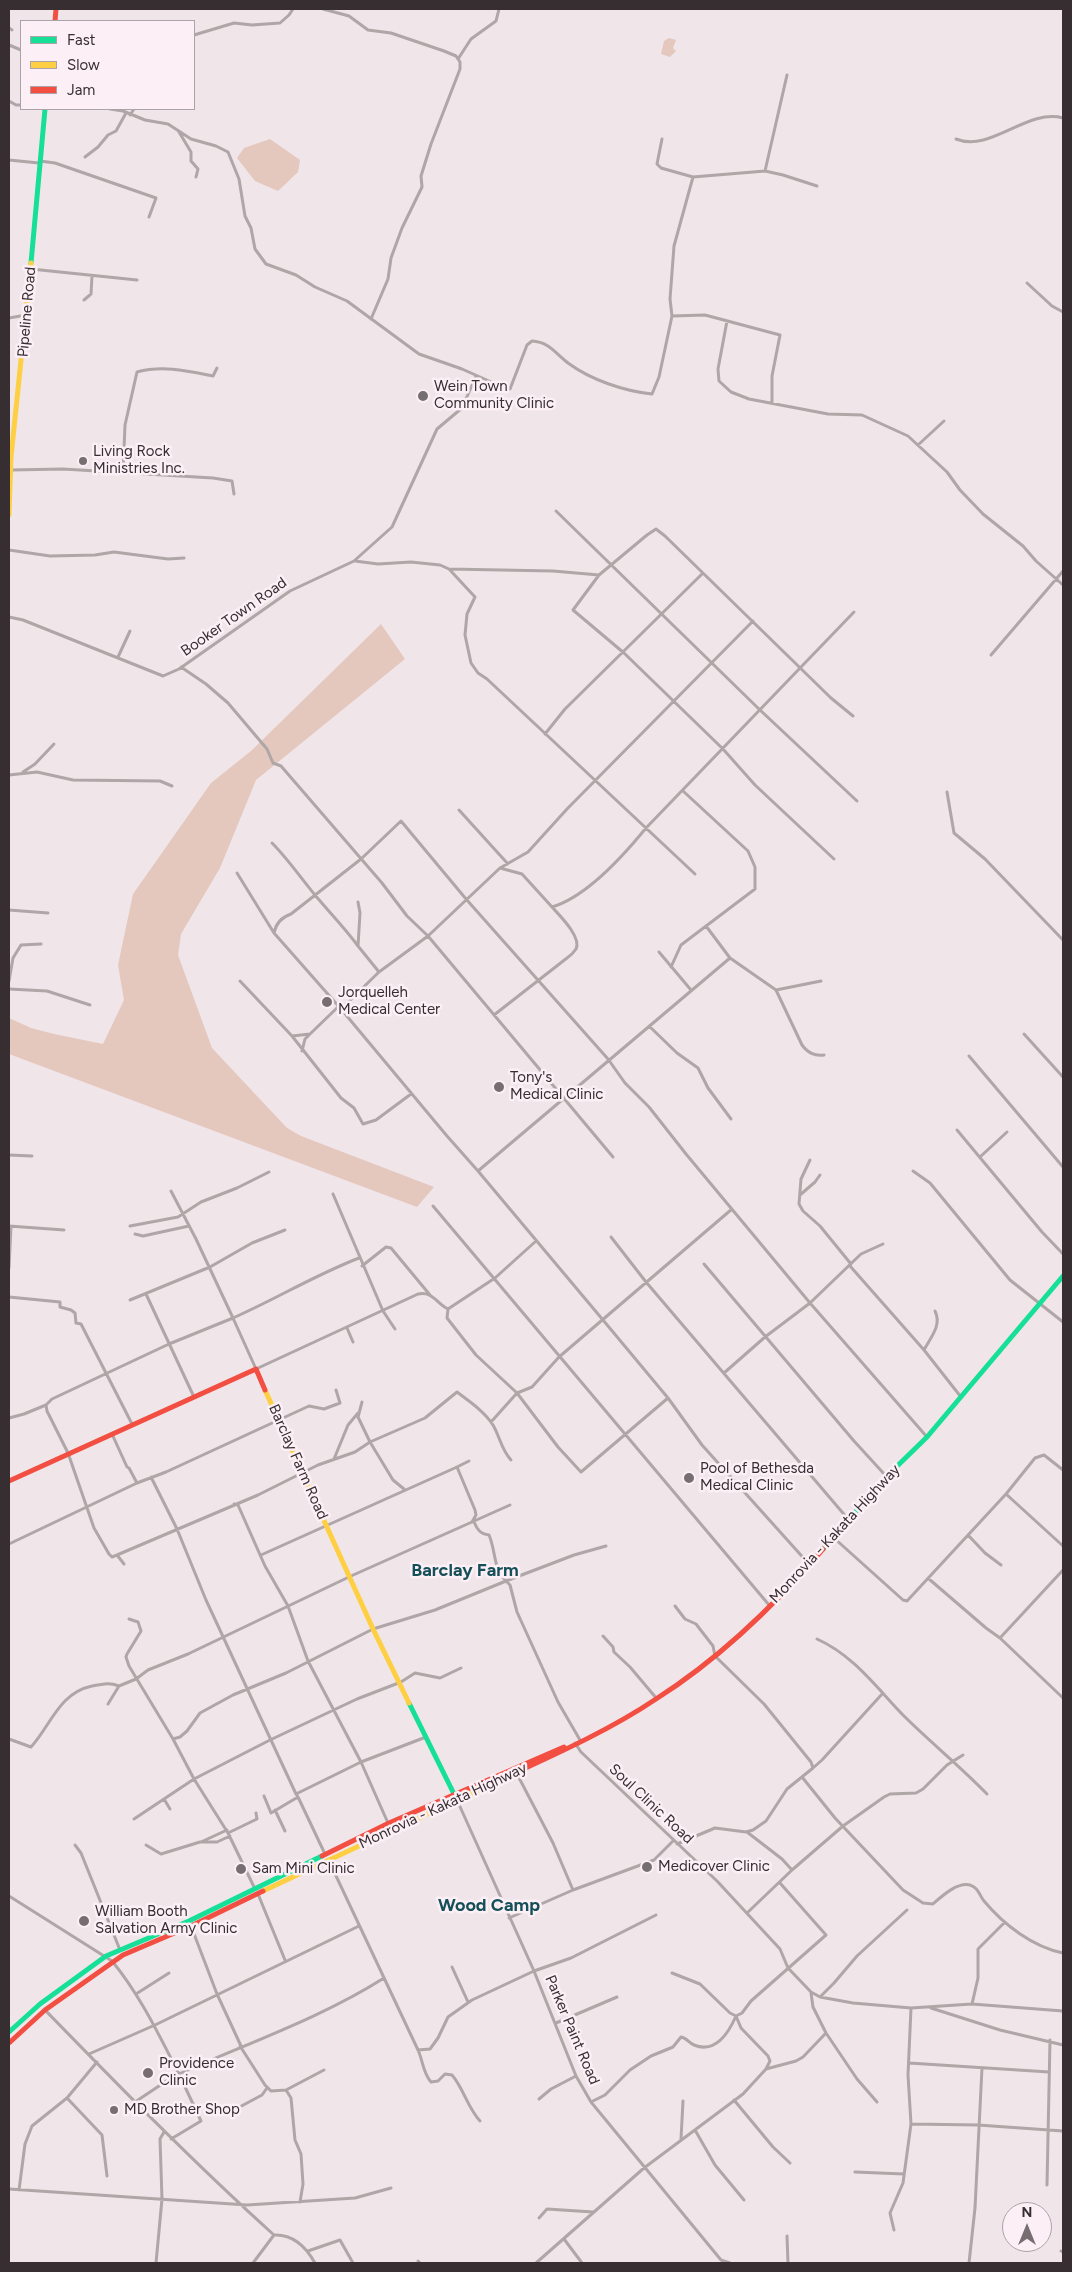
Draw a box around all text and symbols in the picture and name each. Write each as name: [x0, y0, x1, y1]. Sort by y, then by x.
legend: [20, 20, 195, 110]
text: Fast: [67, 31, 95, 49]
text: Slow: [67, 56, 100, 74]
text: Jam: [67, 81, 95, 99]
street label: Pipeline Road: [14, 266, 40, 358]
place label: Wein Town Community Clinic: [434, 378, 554, 413]
marker: Wein Town Community Clinic: [416, 389, 430, 403]
place label: Living Rock Ministries Inc.: [93, 443, 185, 478]
marker: Living Rock Ministries Inc.: [77, 455, 89, 467]
street label: Booker Town Road: [178, 574, 290, 660]
place label: Jorquelleh Medical Center: [338, 984, 440, 1019]
marker: Jorquelleh Medical Center: [320, 995, 334, 1009]
place label: Tony's Medical Clinic: [510, 1069, 603, 1104]
marker: Tony's Medical Clinic: [492, 1080, 506, 1094]
street label: Barclay Farm Road: [265, 1402, 331, 1522]
place label: Pool of Bethesda Medical Clinic: [700, 1460, 814, 1495]
street label: Monrovia - Kakata Highway: [766, 1461, 904, 1607]
marker: Pool of Bethesda Medical Clinic: [682, 1471, 696, 1485]
district label: Barclay Farm: [411, 1560, 519, 1582]
street label: Monrovia - Kakata Highway: [356, 1759, 530, 1853]
street label: Soul Clinic Road: [605, 1760, 697, 1848]
place label: Medicover Clinic: [658, 1858, 770, 1876]
place label: Sam Mini Clinic: [252, 1860, 355, 1878]
marker: Medicover Clinic: [640, 1860, 654, 1874]
marker: Sam Mini Clinic: [234, 1862, 248, 1876]
district label: Wood Camp: [438, 1895, 540, 1917]
place label: William Booth Salvation Army Clinic: [95, 1903, 237, 1938]
marker: William Booth Salvation Army Clinic: [77, 1914, 91, 1928]
street label: Parker Paint Road: [541, 1973, 603, 2087]
place label: Providence Clinic: [159, 2055, 234, 2090]
marker: Providence Clinic: [141, 2066, 155, 2080]
place label: MD Brother Shop: [124, 2101, 240, 2119]
marker: MD Brother Shop: [108, 2104, 120, 2116]
north arrow: [1002, 2202, 1052, 2252]
text: N: [1022, 2204, 1032, 2221]

